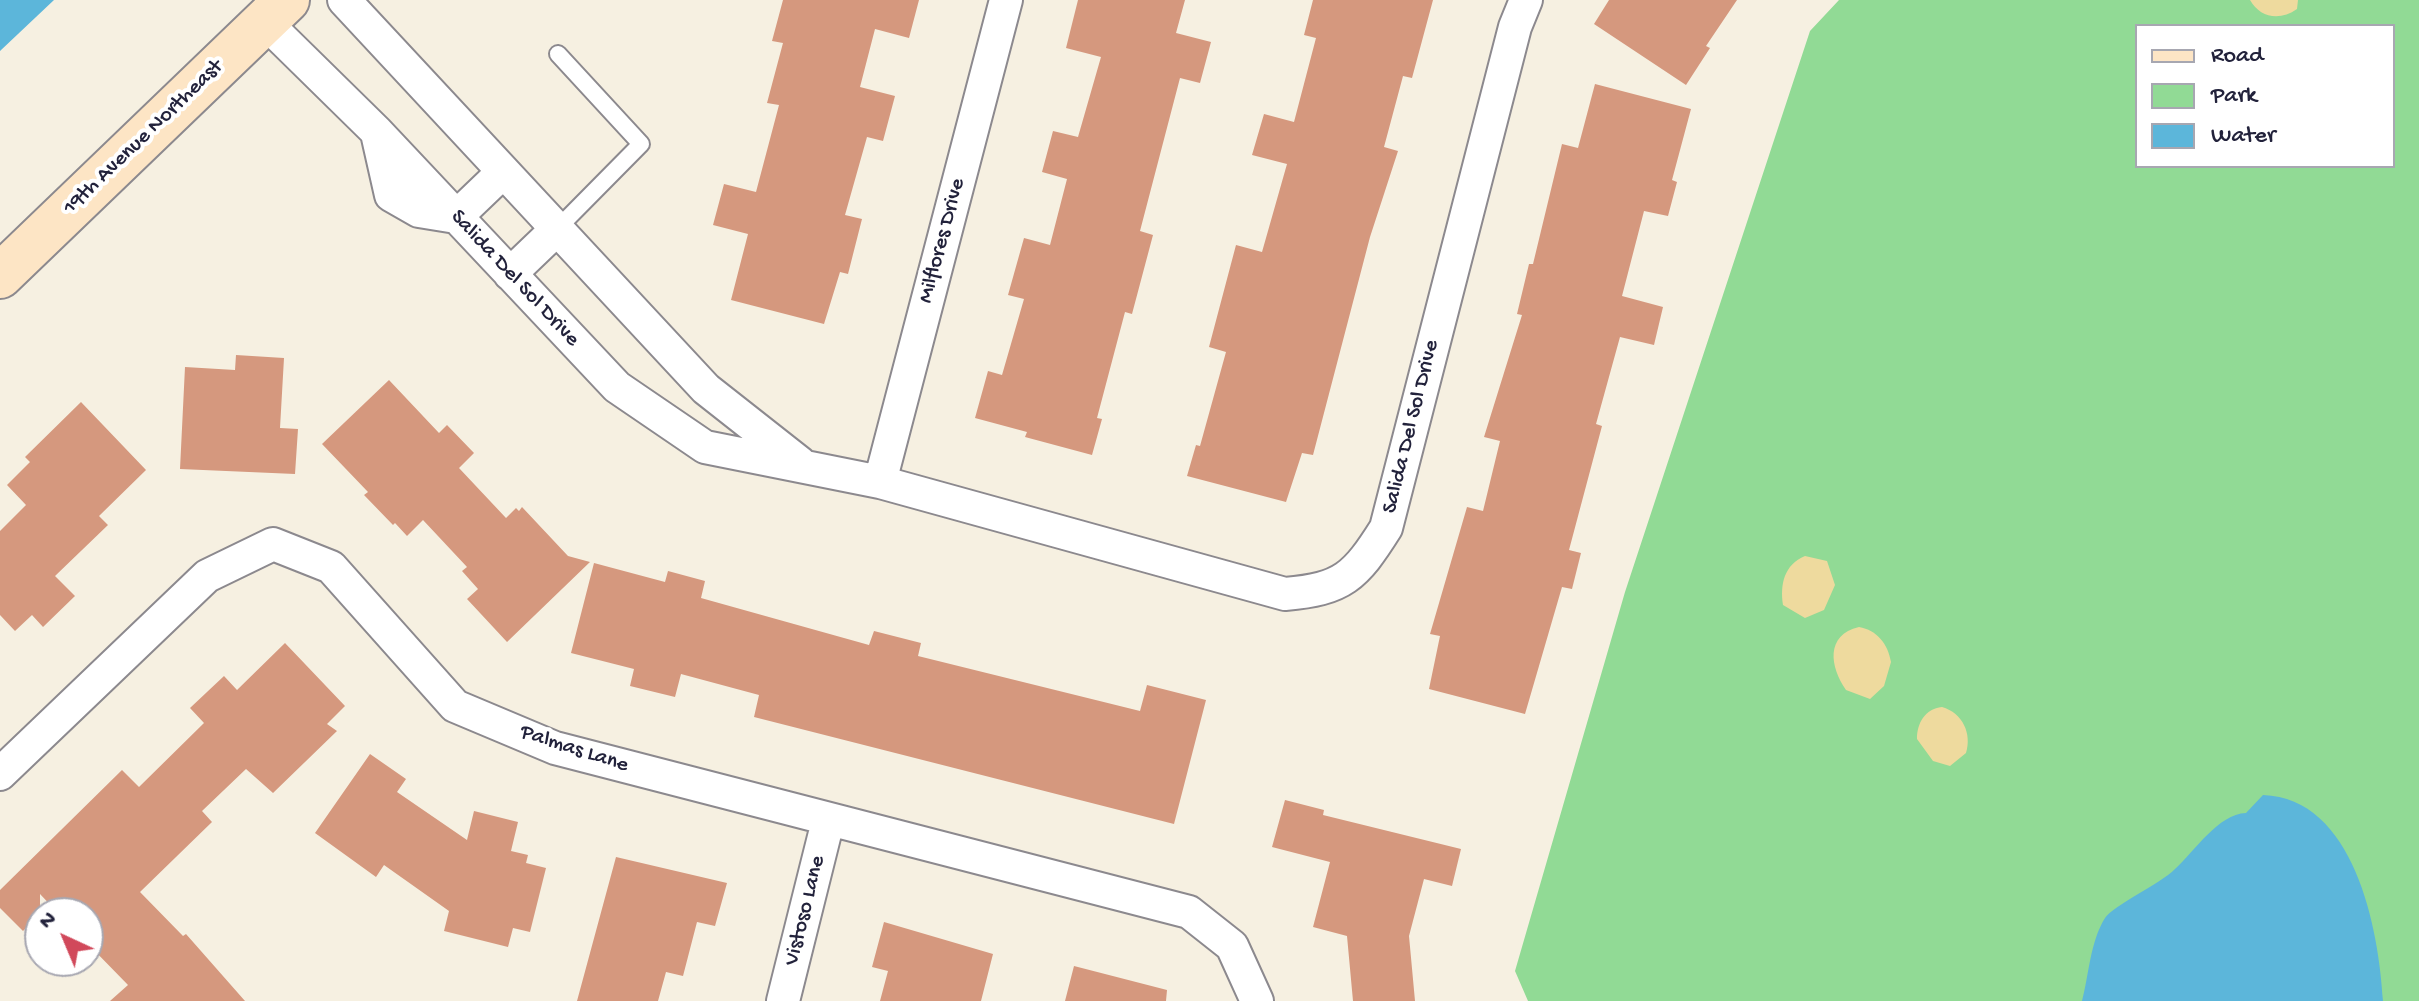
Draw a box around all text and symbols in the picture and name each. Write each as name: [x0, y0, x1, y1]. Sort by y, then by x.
legend: [2135, 24, 2395, 168]
text: Road: [2211, 42, 2263, 71]
street label: 19th Avenue Northeast: [58, 55, 230, 221]
text: Park: [2211, 82, 2257, 111]
text: Water: [2211, 122, 2275, 151]
street label: Milflores Drive: [914, 176, 972, 306]
street label: Salida Del Sol Drive: [444, 205, 584, 353]
street label: Salida Del Sol Drive: [1378, 338, 1446, 516]
street label: Palmas Lane: [516, 720, 632, 780]
street label: Vistoso Lane: [780, 853, 832, 969]
north arrow: [24, 897, 104, 977]
text: N: [35, 907, 63, 936]

